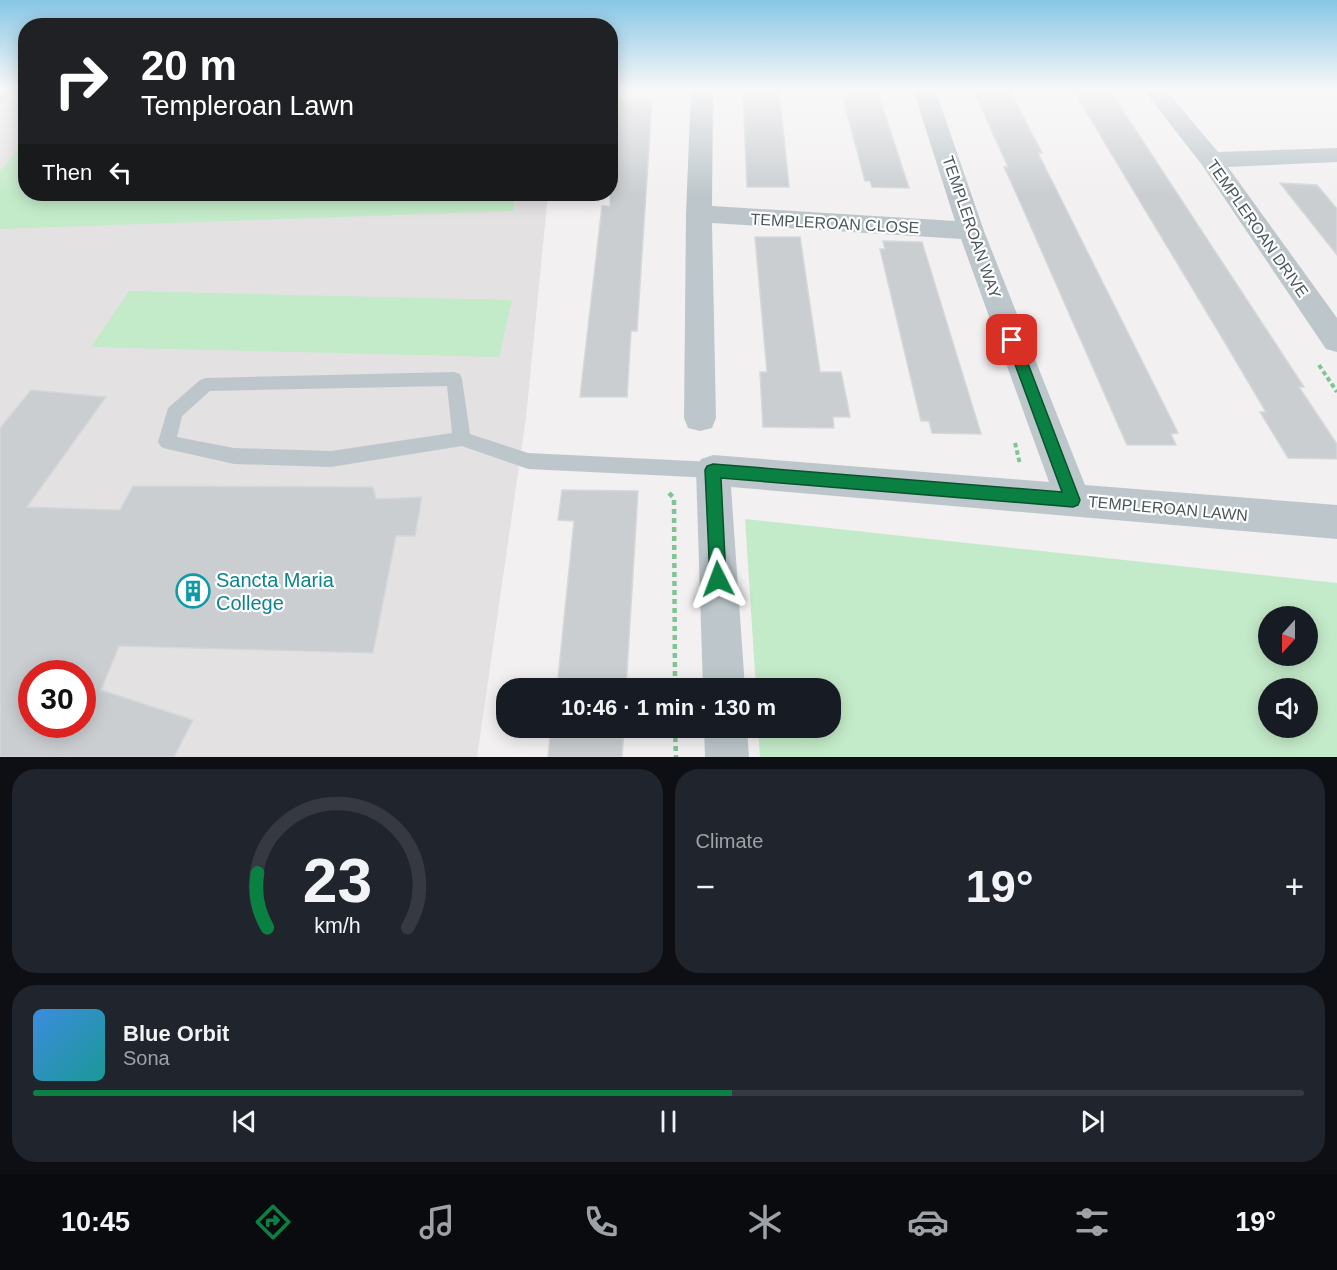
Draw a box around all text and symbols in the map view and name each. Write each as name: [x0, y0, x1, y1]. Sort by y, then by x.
icon: right: [42, 42, 120, 120]
text: 20 m: [141, 42, 237, 89]
text: Templeroan Lawn: [141, 91, 354, 121]
street label: TEMPLEROAN WAY: [939, 154, 1004, 301]
icon: left: [104, 156, 137, 189]
street label: TEMPLEROAN DRIVE: [1204, 156, 1311, 300]
text: Then: [42, 160, 92, 185]
street label: TEMPLEROAN CLOSE: [750, 211, 920, 236]
pin: [986, 314, 1037, 365]
icon: arrive: [995, 323, 1028, 356]
street label: TEMPLEROAN LAWN: [1087, 493, 1249, 524]
position arrow: [686, 547, 750, 611]
place label: Sancta Maria College: [216, 569, 335, 614]
building icon: Sancta Maria College: [175, 573, 211, 609]
north arrow: [1258, 606, 1318, 666]
map controls: [1258, 606, 1318, 738]
speed limit sign: 30: [18, 660, 96, 738]
button: sound: [1258, 678, 1318, 738]
text: 10:46 · 1 min · 130 m: [561, 695, 776, 720]
text: Climate: [696, 830, 763, 852]
text: 23: [303, 846, 372, 915]
text: 19°: [966, 861, 1034, 912]
text: −: [696, 868, 715, 905]
text: +: [1285, 868, 1304, 905]
text: km/h: [314, 914, 360, 938]
text: Blue Orbit: [123, 1021, 229, 1046]
text: Sona: [123, 1047, 170, 1069]
icon: previous: [228, 1105, 261, 1138]
icon: pause: [652, 1105, 685, 1138]
icon: next: [1076, 1105, 1109, 1138]
icon: directions: [252, 1201, 294, 1243]
icon: music: [416, 1201, 458, 1243]
icon: phone: [580, 1201, 622, 1243]
icon: climate: [744, 1201, 786, 1243]
icon: car: [907, 1201, 949, 1243]
icon: filters: [1071, 1201, 1113, 1243]
text: 10:45: [61, 1207, 130, 1237]
text: 19°: [1235, 1207, 1276, 1237]

